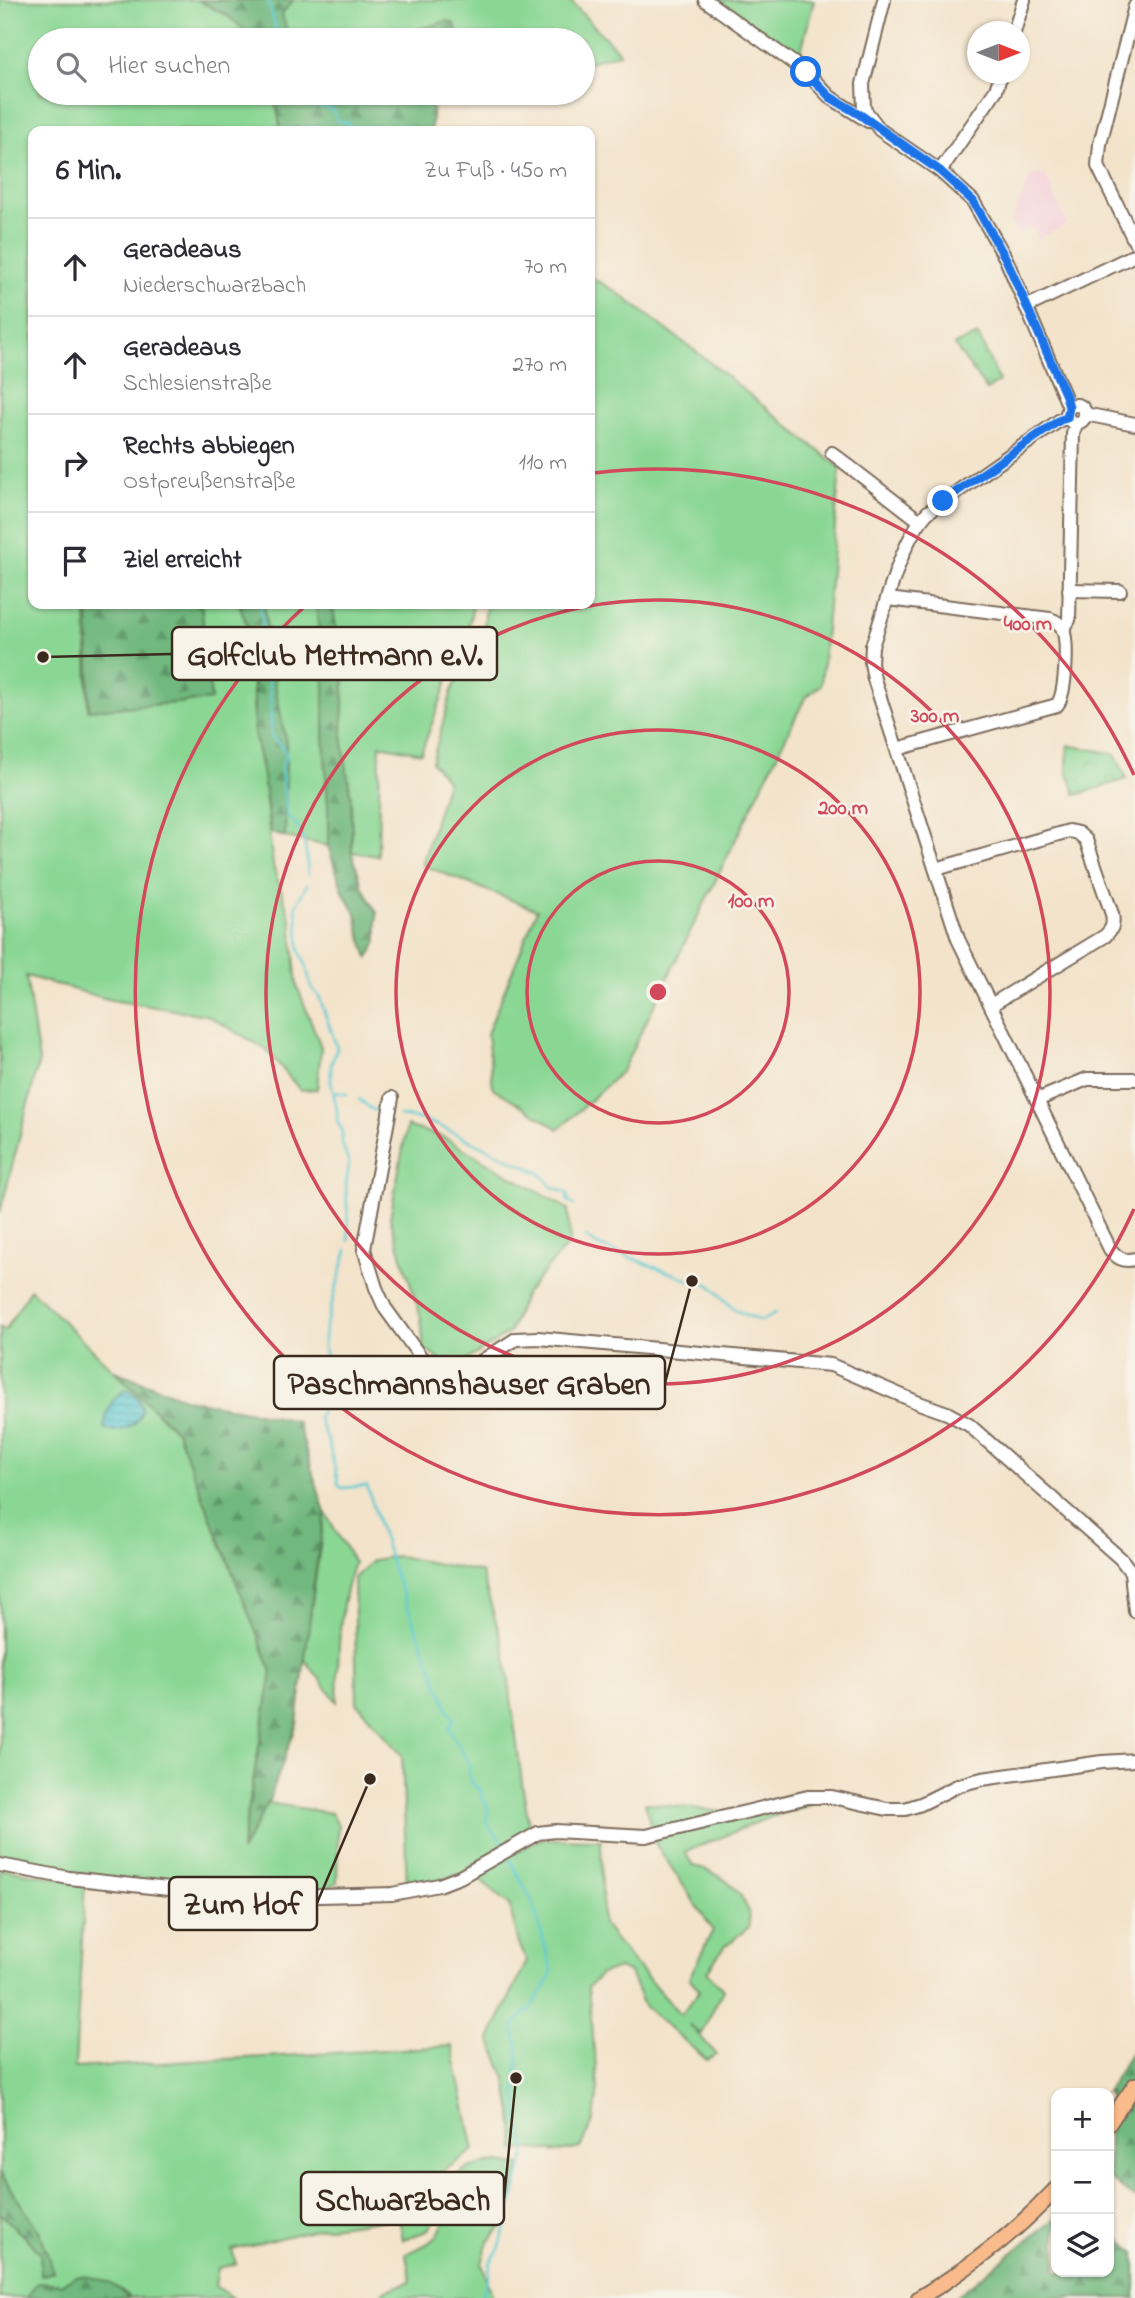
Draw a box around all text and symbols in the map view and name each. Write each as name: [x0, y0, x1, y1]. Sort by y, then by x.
north arrow: [967, 21, 1030, 84]
search box: [28, 28, 595, 105]
icon: search: [52, 48, 90, 86]
text: Hier suchen: [108, 48, 230, 86]
route start: [790, 56, 821, 87]
text: 6 Min.: [56, 150, 121, 194]
text: Zu Fuß · 450 m: [424, 155, 567, 188]
text: Geradeaus: [123, 232, 241, 270]
icon: ahead: [56, 248, 94, 286]
text: 70 m: [524, 251, 567, 284]
text: Niederschwarzbach: [123, 270, 306, 303]
text: Geradeaus: [123, 330, 241, 368]
icon: ahead: [56, 346, 94, 384]
text: 270 m: [513, 349, 567, 382]
text: Schlesienstraße: [123, 368, 272, 401]
text: Rechts abbiegen: [123, 428, 295, 466]
icon: right: [56, 444, 94, 482]
text: 110 m: [519, 447, 567, 480]
text: Ostpreußenstraße: [123, 466, 296, 499]
route end: [927, 485, 958, 516]
icon: arrive: [56, 542, 94, 580]
text: Ziel erreicht: [123, 542, 242, 580]
text: 400 m: [1004, 610, 1052, 640]
callout: Golfclub Mettmann e.V.: [172, 627, 497, 680]
text: Golfclub Mettmann e.V.: [187, 634, 484, 681]
text: 300 m: [910, 702, 959, 732]
text: 200 m: [817, 794, 868, 824]
text: 100 m: [728, 887, 774, 917]
centre of rings: [646, 980, 670, 1004]
callout: Paschmannshauser Graben: [274, 1356, 665, 1409]
text: Paschmannshauser Graben: [287, 1363, 651, 1410]
callout: Zum Hof: [169, 1877, 317, 1930]
text: Zum Hof: [183, 1883, 304, 1930]
map controls: [1051, 2088, 1114, 2277]
button: +: [1051, 2088, 1114, 2151]
button: −: [1051, 2151, 1114, 2214]
callout: Schwarzbach: [301, 2172, 504, 2225]
text: Schwarzbach: [315, 2179, 491, 2226]
button: layers: [1051, 2214, 1114, 2277]

